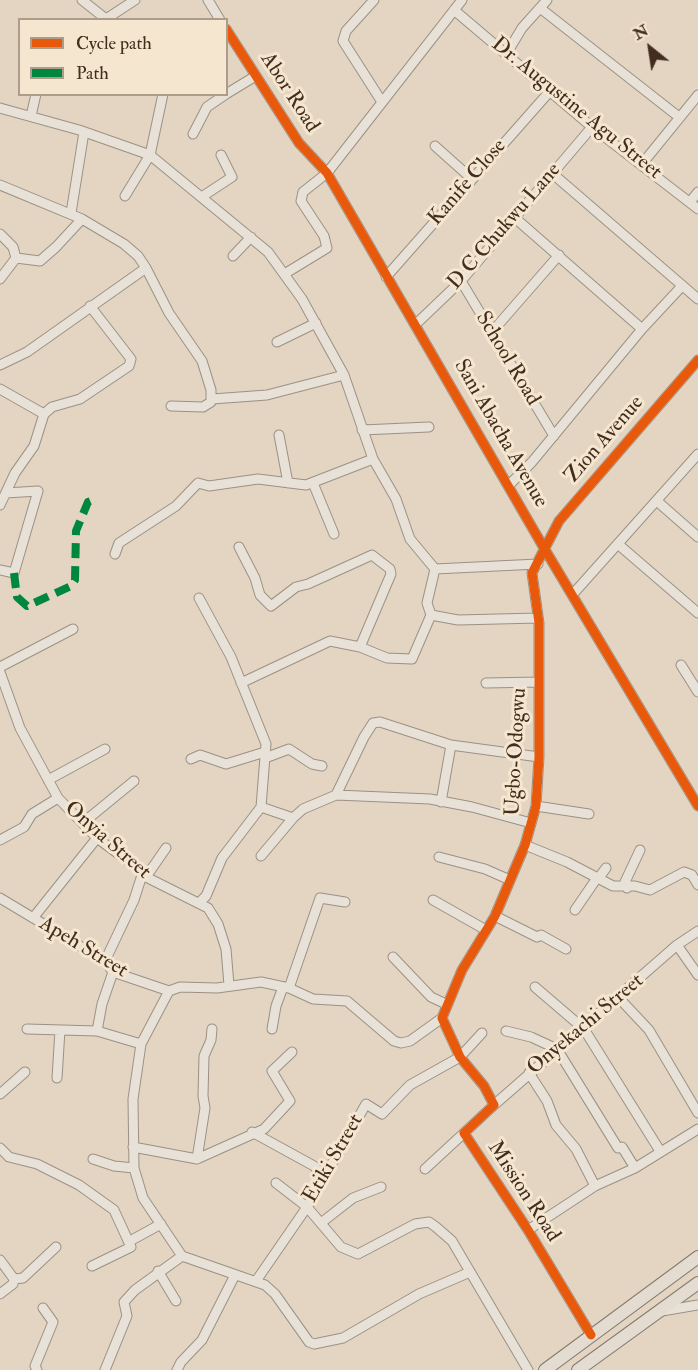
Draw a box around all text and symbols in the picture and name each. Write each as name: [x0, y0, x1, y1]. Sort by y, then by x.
legend: [18, 18, 228, 96]
north arrow: [620, 18, 680, 78]
text: N: [630, 20, 652, 45]
text: Cycle path: [76, 32, 152, 55]
street label: Dr. Augustine Agu Street: [486, 33, 666, 185]
street label: Abor Road: [254, 48, 324, 138]
text: Path: [76, 62, 109, 85]
street label: Kanife Close: [424, 135, 512, 231]
street label: D C Chukwu Lane: [443, 158, 567, 296]
street label: School Road: [469, 308, 545, 410]
street label: Sani Abacha Avenue: [447, 355, 553, 513]
street label: Zion Avenue: [560, 391, 650, 489]
street label: Ugbo-Odogwu: [501, 687, 533, 817]
street label: Onyia Street: [59, 797, 155, 885]
street label: Apeh Street: [34, 912, 132, 984]
street label: Onyekachi Street: [523, 969, 649, 1081]
street label: Etiki Street: [299, 1110, 369, 1208]
street label: Mission Road: [481, 1137, 565, 1247]

